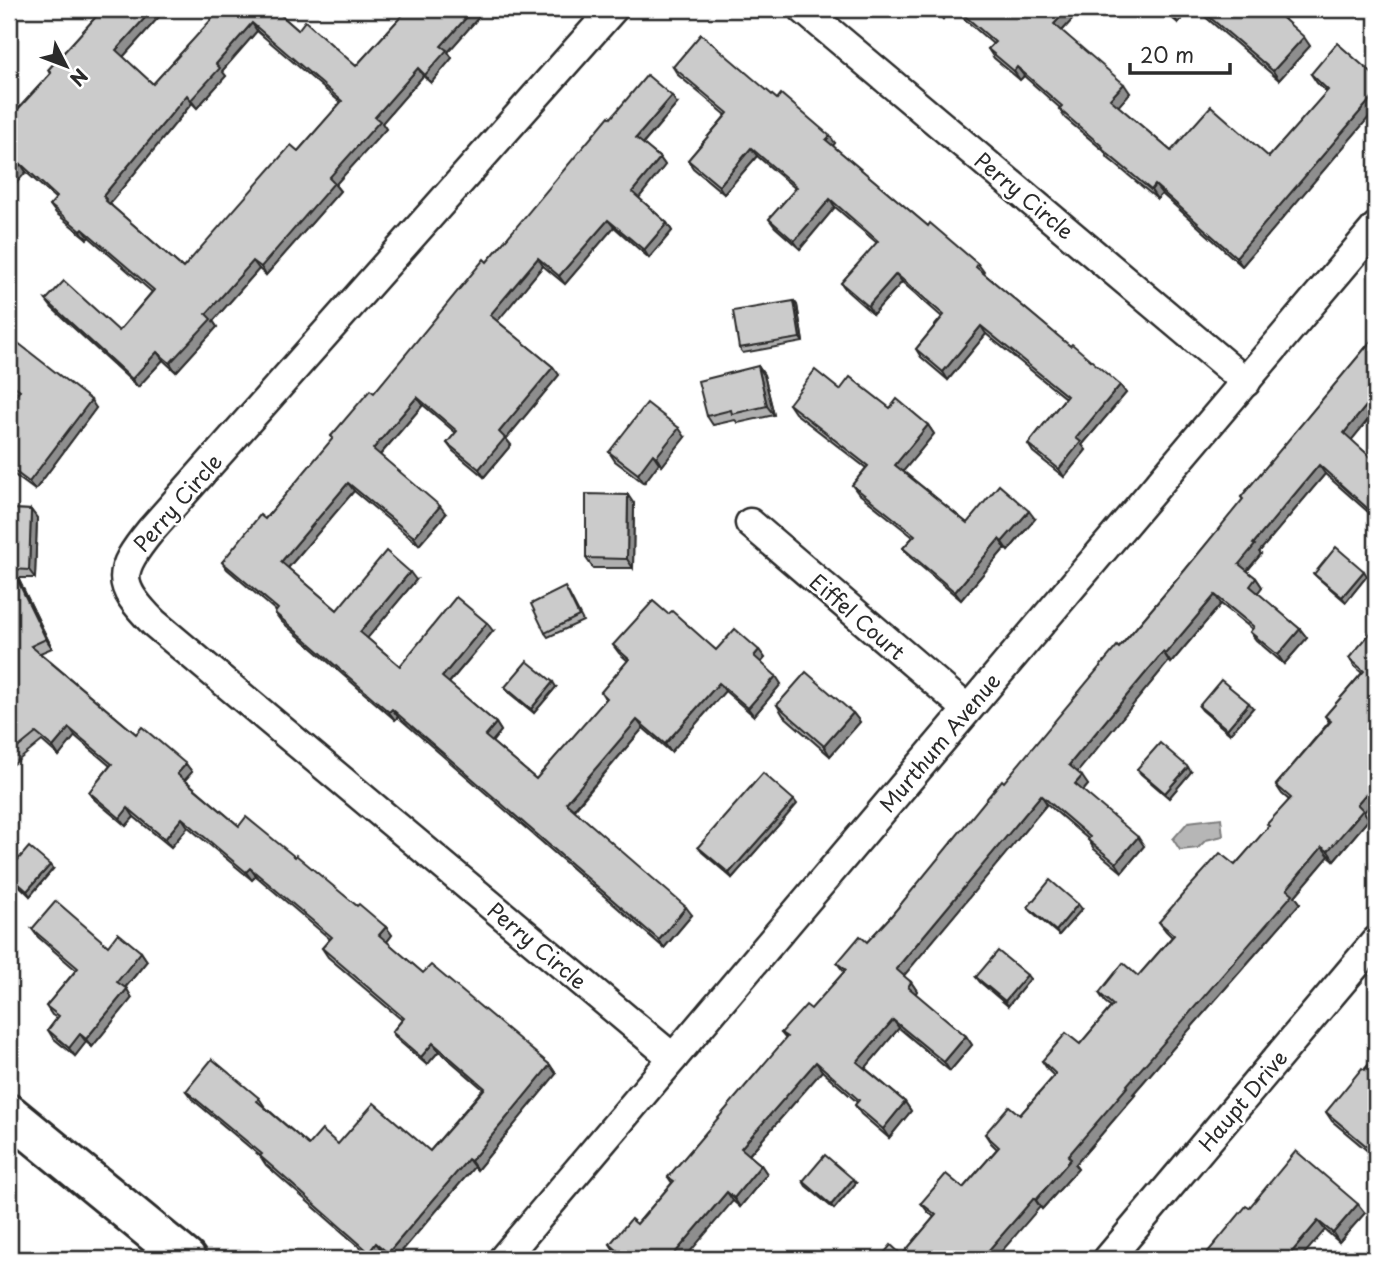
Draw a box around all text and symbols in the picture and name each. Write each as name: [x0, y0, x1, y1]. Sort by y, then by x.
north arrow: [32, 32, 102, 102]
scale bar: [1130, 32, 1229, 76]
text: 20 m: [1140, 38, 1194, 70]
text: N: [64, 63, 95, 93]
street label: Perry Circle: [968, 144, 1082, 246]
street label: Perry Circle: [125, 446, 229, 558]
street label: Eiffel Court: [803, 565, 913, 667]
street label: Murthum Avenue: [871, 665, 1007, 819]
street label: Perry Circle: [481, 894, 595, 996]
street label: Haupt Drive: [1190, 1042, 1294, 1158]

